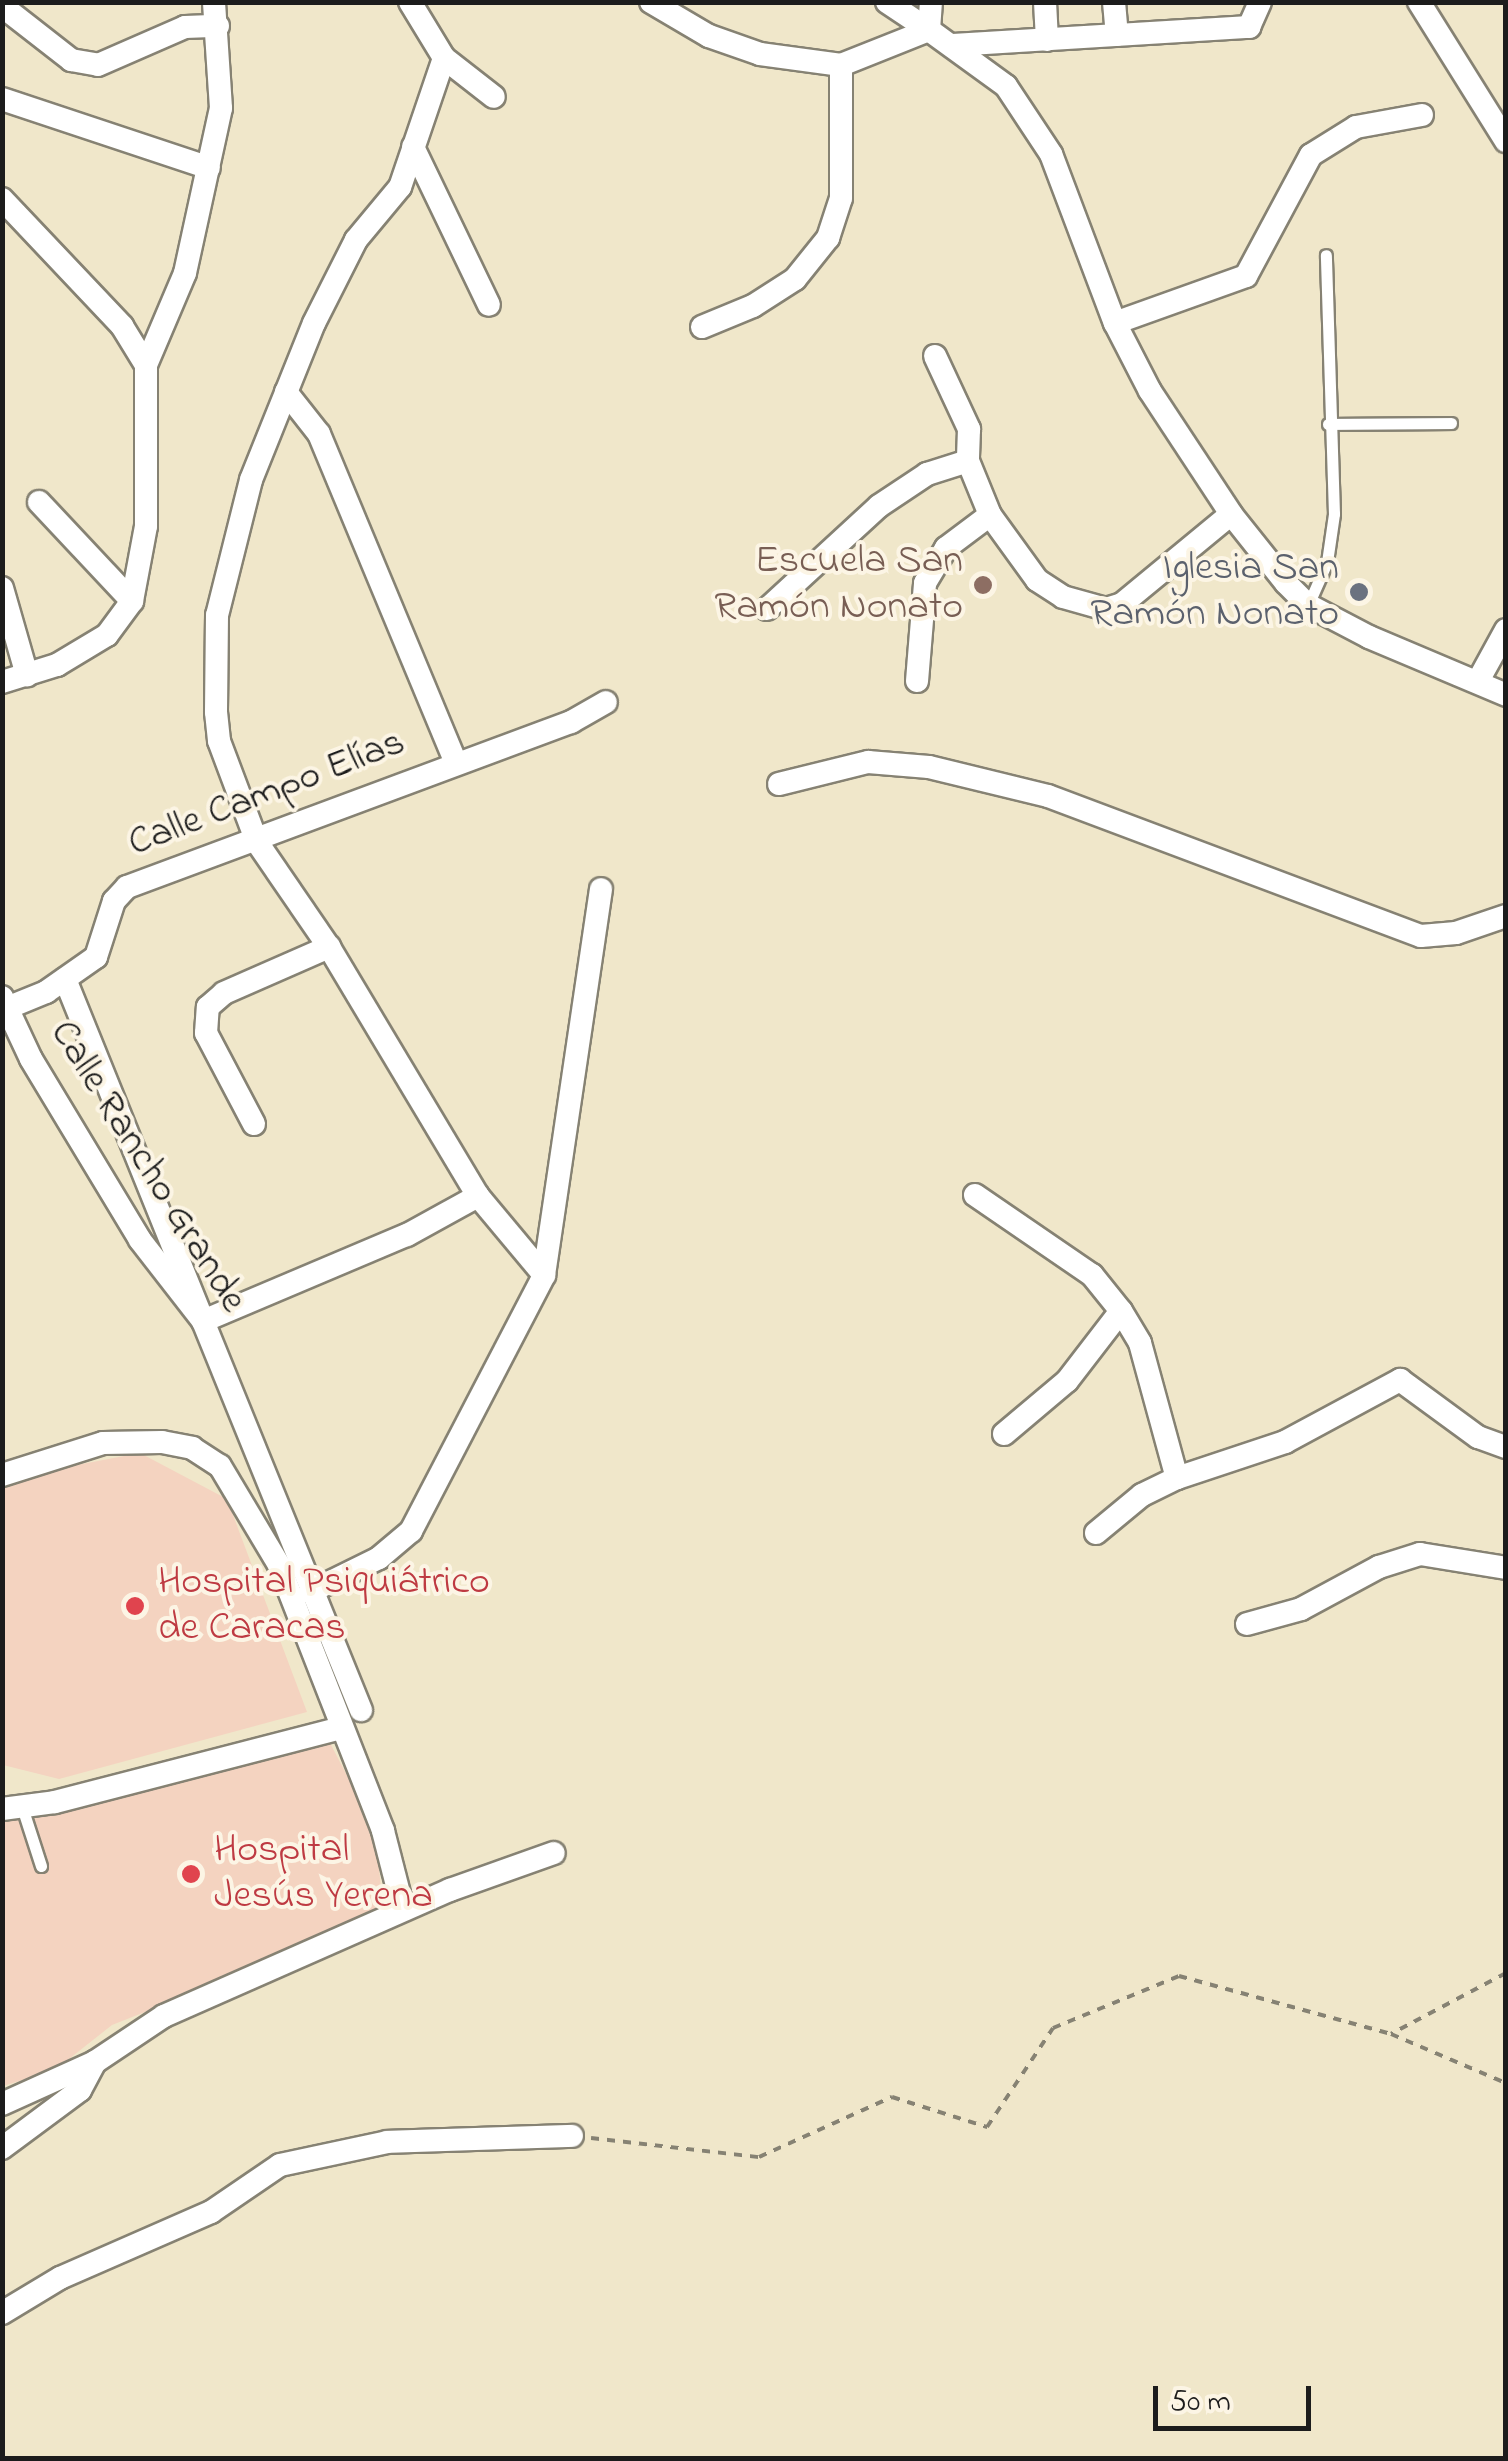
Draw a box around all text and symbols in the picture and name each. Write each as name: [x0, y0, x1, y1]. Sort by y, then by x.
place label: Escuela San Ramón Nonato: [714, 538, 963, 632]
place label: Iglesia San Ramón Nonato: [1090, 545, 1339, 639]
marker: Escuela San Ramón Nonato: [972, 574, 994, 596]
marker: Iglesia San Ramón Nonato: [1348, 581, 1370, 603]
street label: Calle Campo Elías: [122, 719, 412, 869]
street label: Calle Rancho Grande: [38, 1012, 256, 1322]
place label: Hospital Psiquiátrico de Caracas: [158, 1559, 490, 1653]
marker: Hospital Psiquiátrico de Caracas: [122, 1593, 148, 1619]
place label: Hospital Jesús Yerena: [214, 1827, 433, 1921]
marker: Hospital Jesús Yerena: [178, 1861, 204, 1887]
scale bar: [1158, 2366, 1316, 2428]
text: 50 m: [1170, 2381, 1231, 2425]

